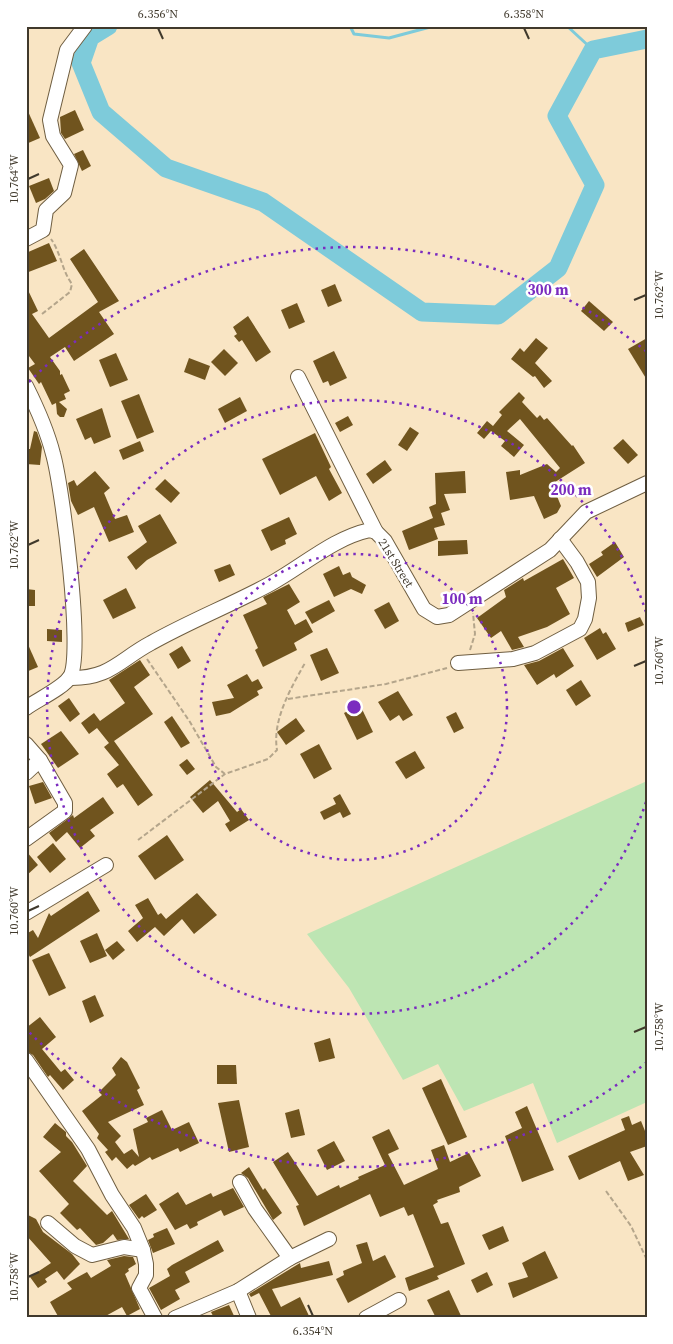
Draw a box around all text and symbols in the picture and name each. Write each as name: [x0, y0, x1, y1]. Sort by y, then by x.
text: 6.356°N: [138, 6, 178, 22]
text: 6.358°N: [504, 6, 544, 22]
text: 10.764°W: [6, 154, 22, 204]
text: 10.762°W: [651, 270, 667, 320]
text: 300 m: [527, 279, 569, 300]
text: 200 m: [550, 479, 592, 500]
text: 10.762°W: [6, 520, 22, 570]
street label: 21st Street: [375, 535, 417, 591]
text: 100 m: [441, 588, 483, 609]
text: 10.760°W: [651, 636, 667, 686]
centre of rings: [345, 698, 363, 716]
text: 10.760°W: [6, 886, 22, 936]
text: 10.758°W: [651, 1002, 667, 1052]
text: 10.758°W: [6, 1252, 22, 1302]
text: 6.354°N: [293, 1323, 333, 1339]

